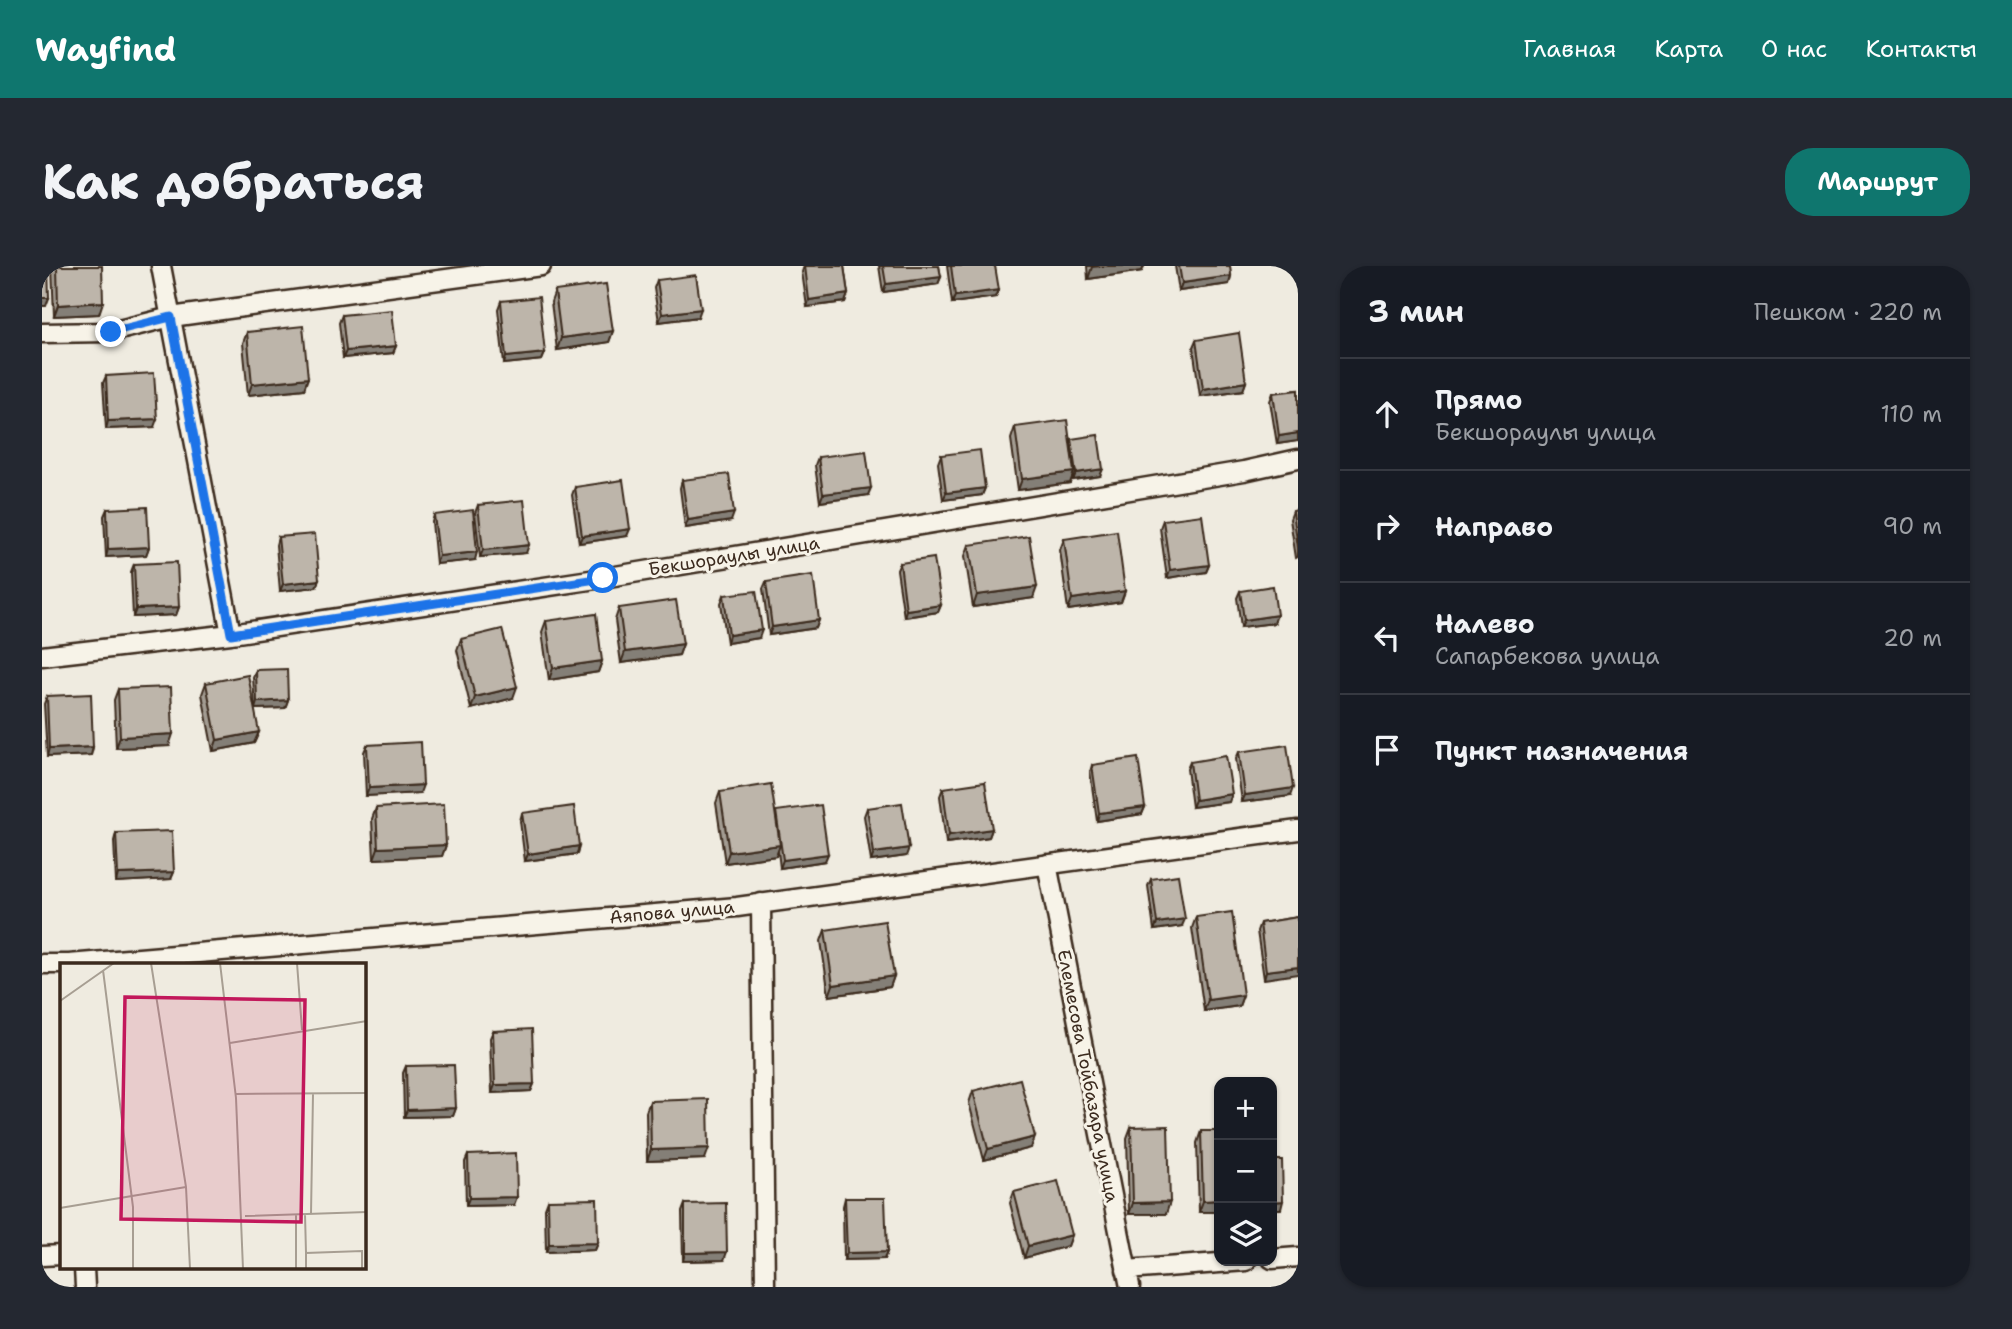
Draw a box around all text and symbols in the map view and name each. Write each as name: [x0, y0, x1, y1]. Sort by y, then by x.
text: Wayfind: [35, 27, 176, 72]
text: Главная: [1523, 33, 1616, 65]
text: Карта: [1654, 33, 1723, 65]
text: О нас: [1761, 33, 1827, 65]
text: Контакты: [1865, 33, 1977, 65]
button: Маршрут: [1785, 148, 1970, 216]
text: Как добраться: [42, 149, 424, 215]
text: 3 мин: [1368, 291, 1464, 332]
text: Пешком · 220 m: [1754, 297, 1942, 327]
route end: [95, 316, 126, 347]
text: Прямо: [1435, 382, 1523, 417]
icon: ahead: [1368, 395, 1406, 433]
text: 110 m: [1880, 399, 1942, 429]
text: Бекшораулы улица: [1435, 417, 1656, 447]
icon: right: [1368, 507, 1406, 545]
text: Направо: [1435, 509, 1553, 544]
text: 90 m: [1882, 511, 1942, 541]
street label: Бекшораулы улица: [647, 531, 821, 581]
route start: [587, 562, 618, 593]
text: Налево: [1435, 606, 1535, 641]
icon: left: [1368, 619, 1406, 657]
text: 20 m: [1883, 623, 1942, 653]
text: Сапарбекова улица: [1435, 641, 1660, 671]
icon: arrive: [1368, 731, 1406, 769]
text: Пункт назначения: [1435, 733, 1688, 768]
street label: Аяпова улица: [608, 895, 736, 929]
street label: Елемесова Тойбазара улица: [1052, 948, 1124, 1204]
inset map: [60, 963, 366, 1270]
map controls: [1214, 1077, 1277, 1266]
button: +: [1214, 1077, 1277, 1140]
button: −: [1214, 1140, 1277, 1203]
button: layers: [1214, 1203, 1277, 1266]

